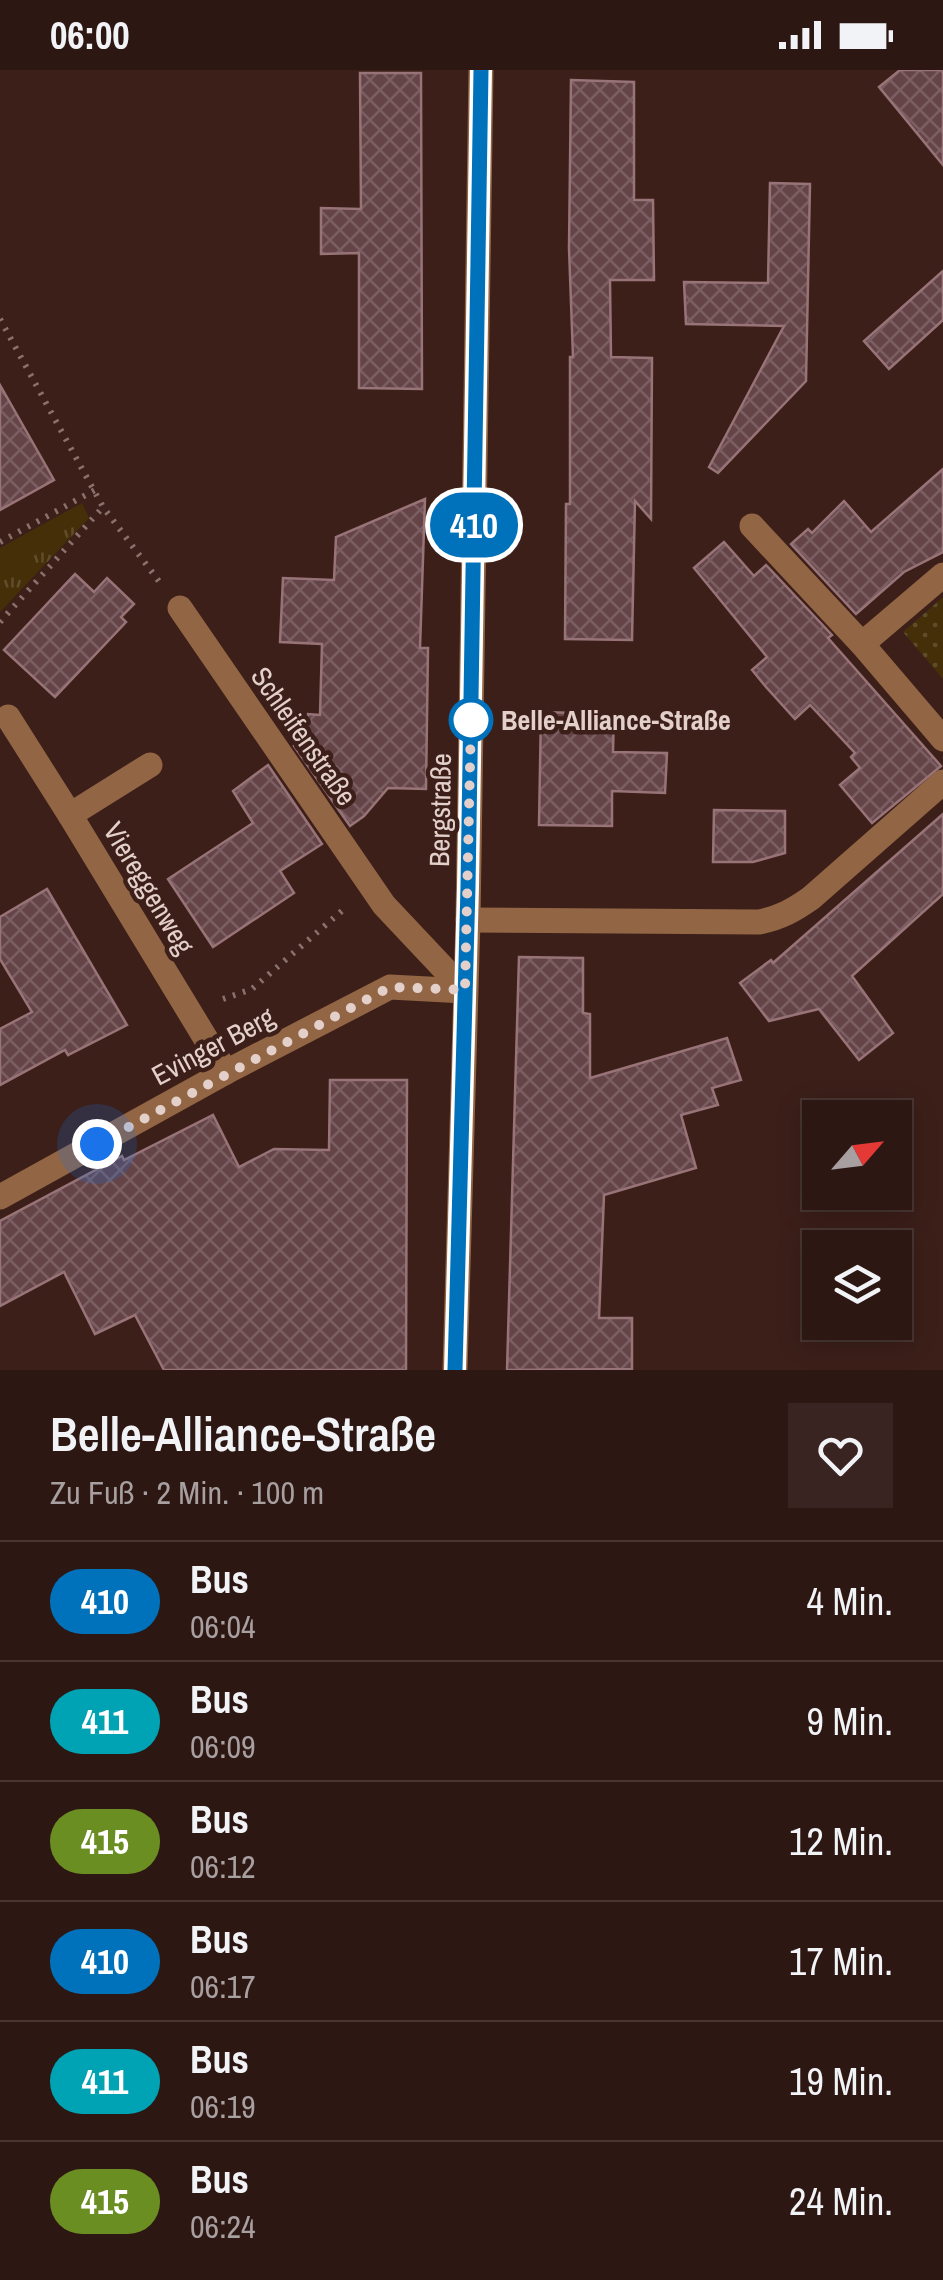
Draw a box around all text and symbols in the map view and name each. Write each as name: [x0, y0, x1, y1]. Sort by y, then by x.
text: 06:00: [50, 10, 130, 61]
line badge: 410: [416, 492, 532, 558]
text: 410: [450, 502, 498, 549]
street label: Schleifenstraße: [242, 659, 366, 813]
marker: Belle-Alliance-Straße: [450, 699, 492, 741]
place label: Belle-Alliance-Straße: [501, 701, 731, 739]
street label: Bergstraße: [420, 753, 460, 867]
street label: Viereggenweg: [95, 815, 203, 961]
street label: Evinger Berg: [145, 998, 281, 1094]
north arrow: [802, 1100, 912, 1210]
map controls: [802, 1100, 912, 1340]
your location: [72, 1119, 122, 1169]
button: layers: [802, 1230, 912, 1340]
text: Belle-Alliance-Straße: [50, 1401, 436, 1466]
button: heart: [788, 1403, 893, 1508]
text: Zu Fuß · 2 Min. · 100 m: [50, 1471, 324, 1514]
text: Bus: [190, 1554, 249, 1605]
text: 4 Min.: [806, 1576, 893, 1627]
text: 410: [81, 1578, 129, 1625]
text: 06:04: [190, 1605, 256, 1648]
text: Bus: [190, 1674, 249, 1725]
text: 9 Min.: [806, 1696, 893, 1747]
text: 411: [82, 1698, 128, 1745]
text: 06:09: [190, 1725, 256, 1768]
text: Bus: [190, 1794, 249, 1845]
text: 12 Min.: [789, 1816, 893, 1867]
text: 415: [81, 1818, 129, 1865]
text: 06:12: [190, 1845, 256, 1888]
text: Bus: [190, 1914, 249, 1965]
text: 17 Min.: [789, 1936, 893, 1987]
text: 410: [81, 1938, 129, 1985]
text: 06:17: [190, 1965, 256, 2008]
text: Bus: [190, 2034, 249, 2085]
text: 19 Min.: [789, 2056, 893, 2107]
text: 411: [82, 2058, 128, 2105]
text: 06:19: [190, 2085, 256, 2128]
text: Bus: [190, 2154, 249, 2205]
text: 24 Min.: [789, 2176, 893, 2227]
text: 415: [81, 2178, 129, 2225]
text: 06:24: [190, 2205, 256, 2248]

